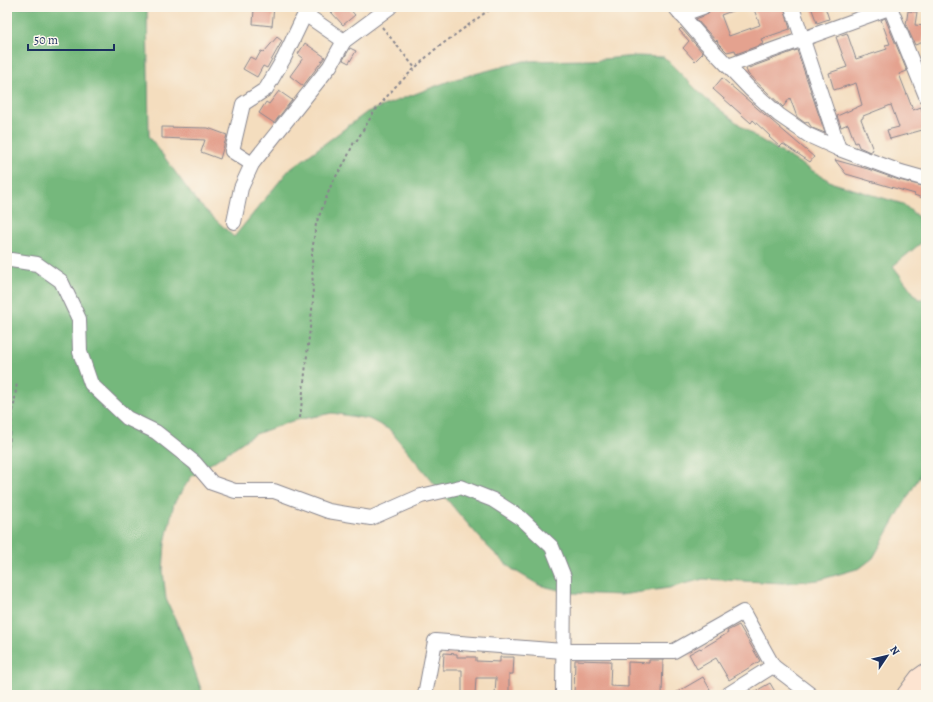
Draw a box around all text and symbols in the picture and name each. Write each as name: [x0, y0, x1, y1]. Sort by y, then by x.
scale bar: [28, 26, 114, 52]
text: 50 m: [34, 32, 58, 48]
north arrow: [867, 636, 907, 676]
text: N: [886, 643, 903, 658]

